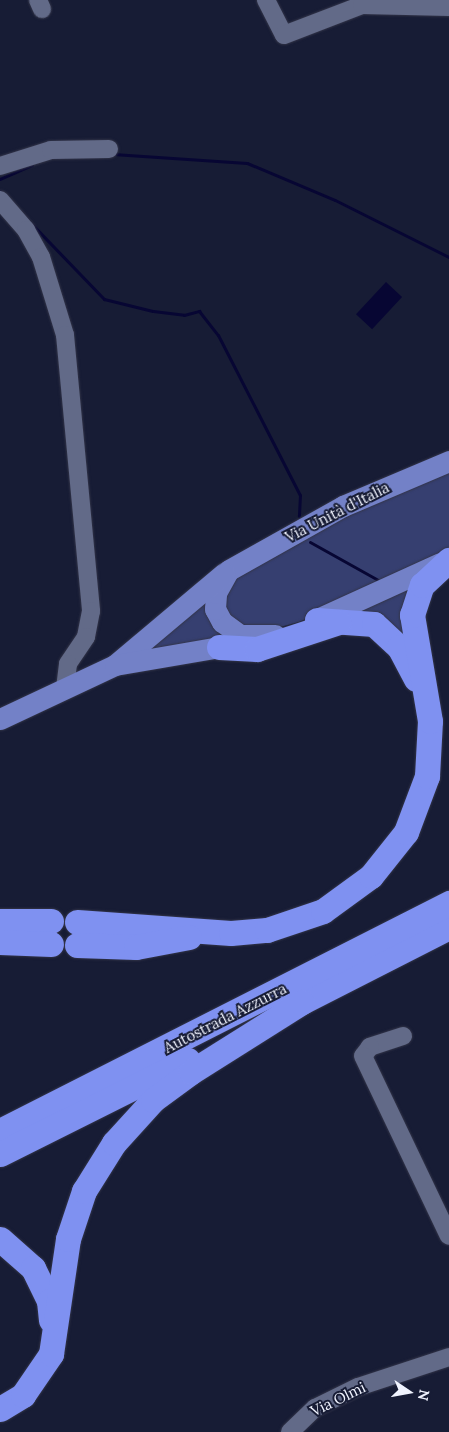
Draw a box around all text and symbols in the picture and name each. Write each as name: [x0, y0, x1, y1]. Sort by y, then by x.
street label: Via Unità d'Italia: [282, 478, 392, 546]
street label: Autostrada Azzurra: [161, 979, 289, 1057]
north arrow: [384, 1367, 434, 1417]
street label: Via Olmi: [308, 1378, 368, 1420]
text: N: [414, 1388, 434, 1402]

